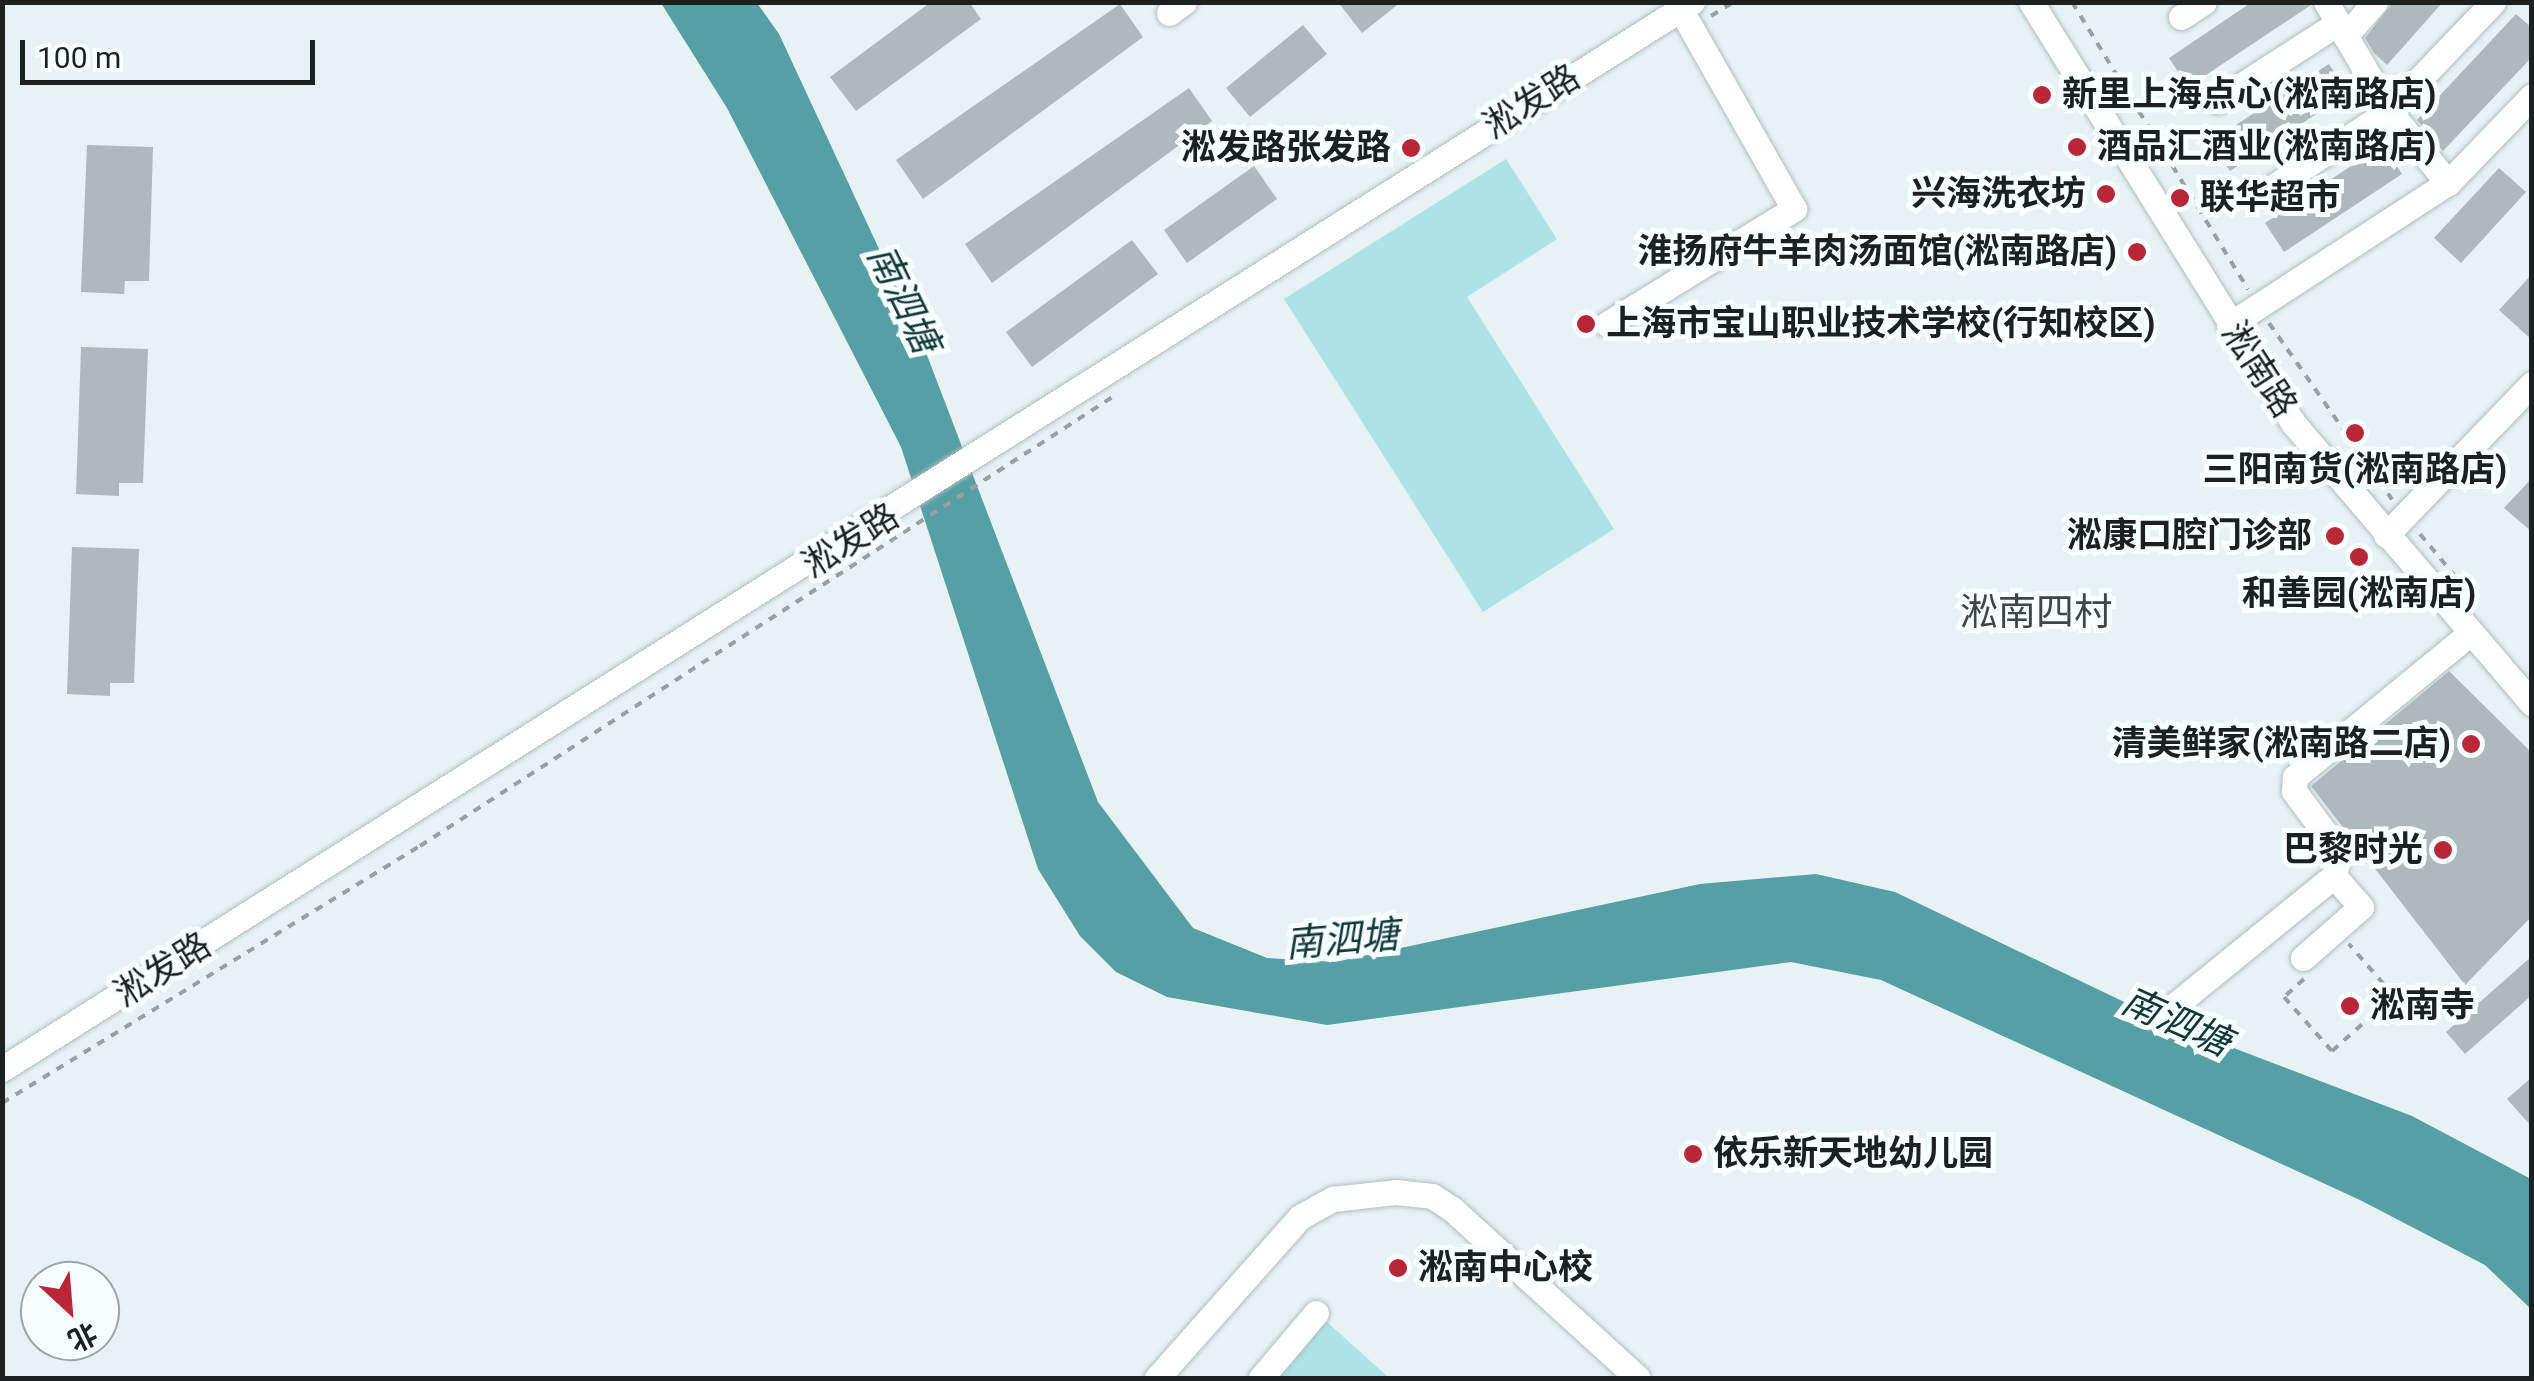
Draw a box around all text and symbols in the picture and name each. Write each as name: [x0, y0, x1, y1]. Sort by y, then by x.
scale bar: [25, 20, 320, 82]
text: 100 m: [37, 40, 121, 75]
street label: 淞发路: [1476, 56, 1588, 148]
place label: 新里上海点心(淞南路店): [2062, 74, 2437, 116]
marker: 新里上海点心(淞南路店): [2031, 84, 2053, 106]
place label: 酒品汇酒业(淞南路店): [2097, 126, 2437, 168]
place label: 淞发路张发路: [1181, 127, 1391, 169]
marker: 酒品汇酒业(淞南路店): [2066, 136, 2088, 158]
marker: 淞发路张发路: [1400, 137, 1422, 159]
place label: 兴海洗衣坊: [1911, 173, 2086, 215]
place label: 联华超市: [2200, 177, 2340, 219]
marker: 兴海洗衣坊: [2095, 183, 2117, 205]
marker: 联华超市: [2169, 187, 2191, 209]
place label: 淮扬府牛羊肉汤面馆(淞南路店): [1637, 231, 2117, 273]
water label: 南泗塘: [858, 238, 948, 360]
marker: 淮扬府牛羊肉汤面馆(淞南路店): [2126, 241, 2148, 263]
place label: 上海市宝山职业技术学校(行知校区): [1606, 303, 2156, 345]
marker: 上海市宝山职业技术学校(行知校区): [1575, 313, 1597, 335]
street label: 淞南路: [2213, 315, 2305, 425]
marker: 三阳南货(淞南路店): [2344, 422, 2366, 444]
place label: 三阳南货(淞南路店): [2203, 449, 2507, 491]
street label: 淞发路: [795, 495, 907, 587]
place label: 淞康口腔门诊部: [2067, 515, 2312, 557]
marker: 淞康口腔门诊部: [2322, 523, 2348, 549]
marker: 和善园(淞南店): [2348, 546, 2370, 568]
place label: 和善园(淞南店): [2242, 573, 2476, 615]
district label: 淞南四村: [1960, 590, 2112, 636]
place label: 清美鲜家(淞南路二店): [2111, 723, 2451, 765]
marker: 清美鲜家(淞南路二店): [2460, 733, 2482, 755]
place label: 巴黎时光: [2283, 829, 2423, 871]
marker: 巴黎时光: [2432, 839, 2454, 861]
water label: 南泗塘: [1283, 912, 1401, 968]
street label: 淞发路: [107, 924, 219, 1016]
water label: 南泗塘: [2115, 978, 2237, 1066]
place label: 淞南寺: [2370, 985, 2475, 1027]
marker: 淞南寺: [2339, 995, 2361, 1017]
place label: 依乐新天地幼儿园: [1713, 1133, 1993, 1175]
marker: 依乐新天地幼儿园: [1682, 1143, 1704, 1165]
place label: 淞南中心校: [1418, 1247, 1593, 1289]
marker: 淞南中心校: [1387, 1257, 1409, 1279]
north arrow: [20, 1261, 120, 1361]
text: 北: [63, 1316, 102, 1358]

